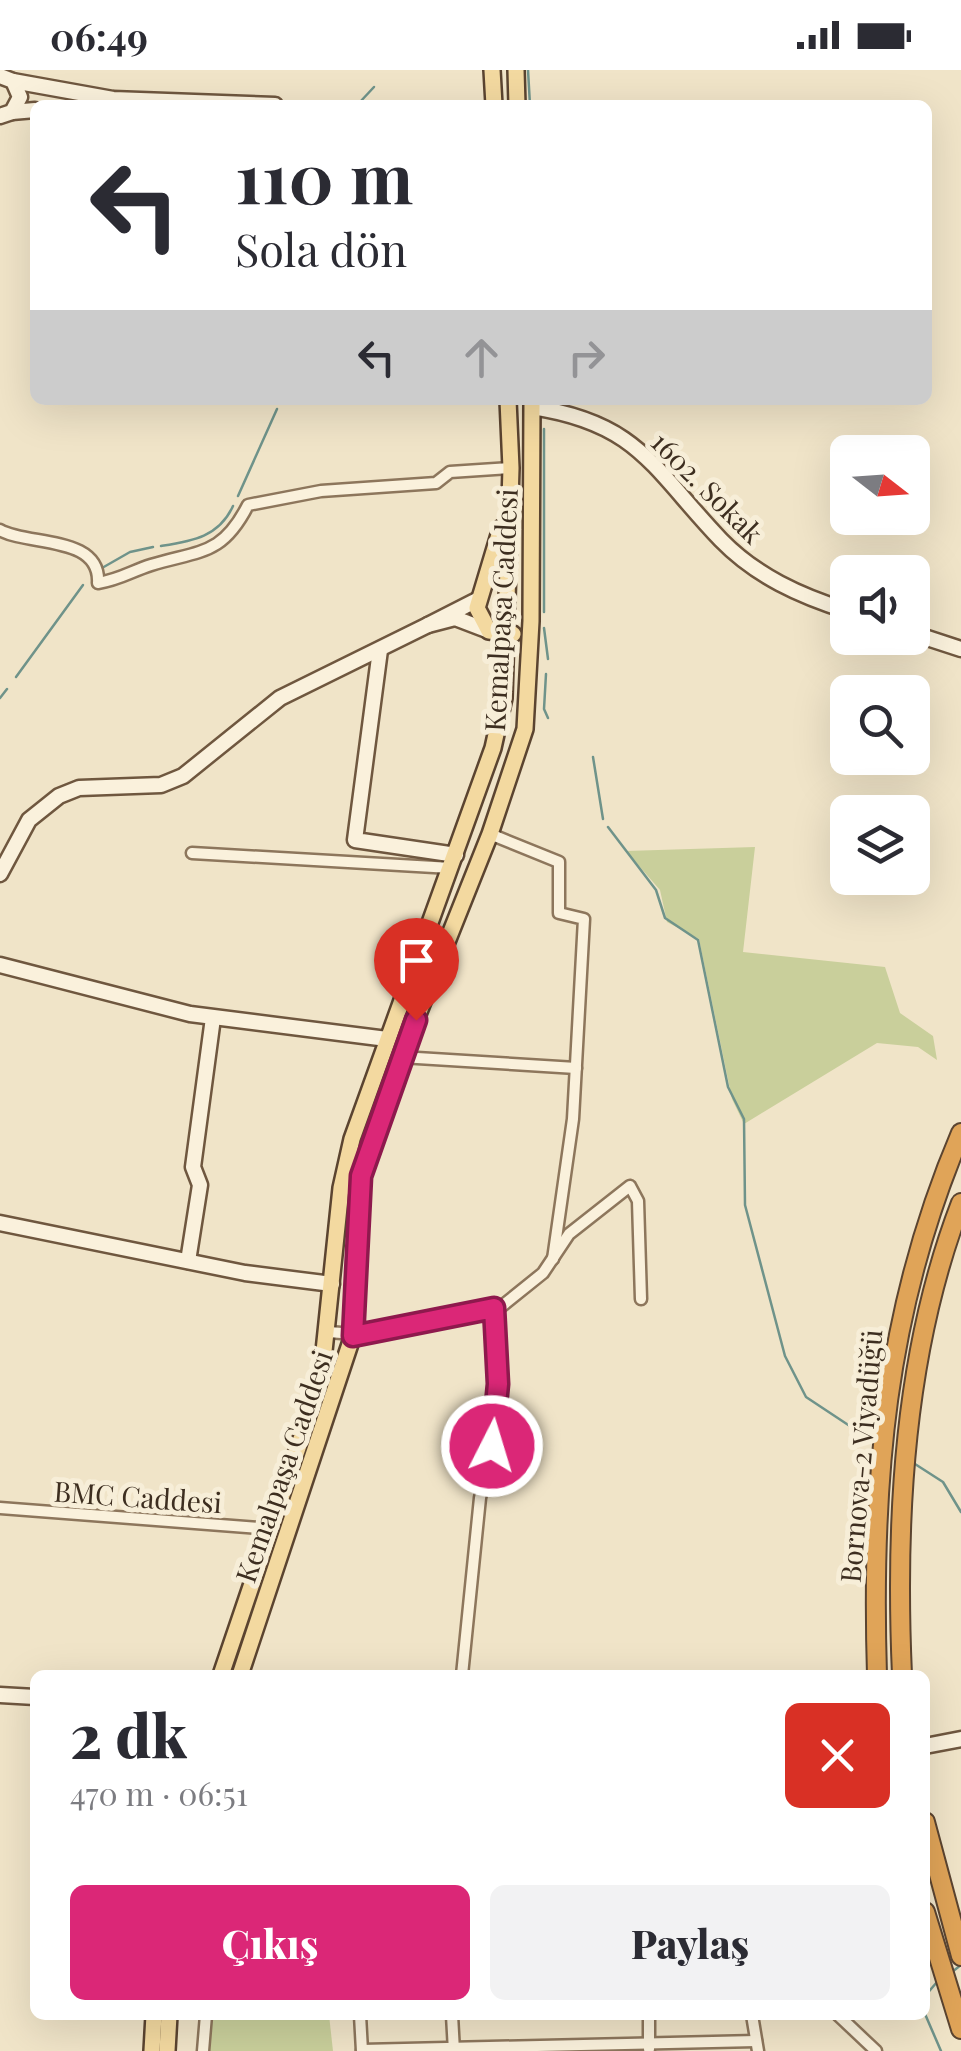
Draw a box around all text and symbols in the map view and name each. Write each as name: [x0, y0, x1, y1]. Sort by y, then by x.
text: 06:49: [50, 10, 148, 61]
text: 110 m: [235, 128, 413, 222]
icon: left: [70, 140, 200, 270]
text: Sola dön: [235, 218, 407, 278]
icon: left: [349, 330, 404, 385]
icon: ahead: [454, 330, 509, 385]
icon: right: [559, 330, 614, 385]
street label: 1602. Sokak: [644, 423, 772, 551]
north arrow: [830, 435, 930, 535]
map controls: [830, 435, 930, 895]
street label: Kemalpaşa Caddesi: [475, 488, 525, 732]
button: sound: [830, 555, 930, 655]
button: search: [830, 675, 930, 775]
button: layers: [830, 795, 930, 895]
pin: [374, 918, 459, 1021]
icon: arrive: [389, 933, 444, 988]
street label: Bornova-2 Viyadüğü: [830, 1328, 890, 1584]
street label: Kemalpaşa Caddesi: [226, 1345, 340, 1587]
position arrow: [440, 1394, 544, 1498]
street label: BMC Caddesi: [53, 1472, 223, 1520]
text: 2 dk: [70, 1693, 187, 1773]
button: close: [785, 1703, 890, 1808]
text: 470 m · 06:51: [70, 1771, 248, 1814]
button: Çıkış: [70, 1885, 470, 2000]
button: Paylaş: [490, 1885, 890, 2000]

